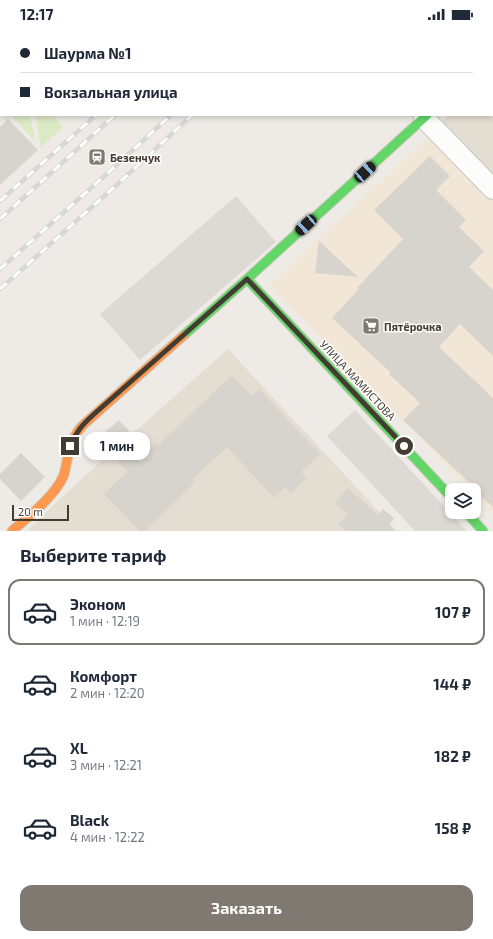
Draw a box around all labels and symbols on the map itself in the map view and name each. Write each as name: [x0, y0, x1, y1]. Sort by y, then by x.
station icon: Безенчук: [87, 147, 107, 167]
place label: Безенчук: [110, 151, 160, 164]
car: [352, 160, 378, 184]
car: [293, 213, 319, 237]
supermarket icon: Пятёрочка: [361, 316, 381, 336]
place label: Пятёрочка: [384, 320, 442, 333]
street label: УЛИЦА МАМИСТОВА: [318, 337, 399, 423]
callout: 1 мин: [84, 432, 150, 460]
route end: [61, 437, 79, 455]
route start: [395, 437, 413, 455]
scale bar: [12, 503, 69, 522]

